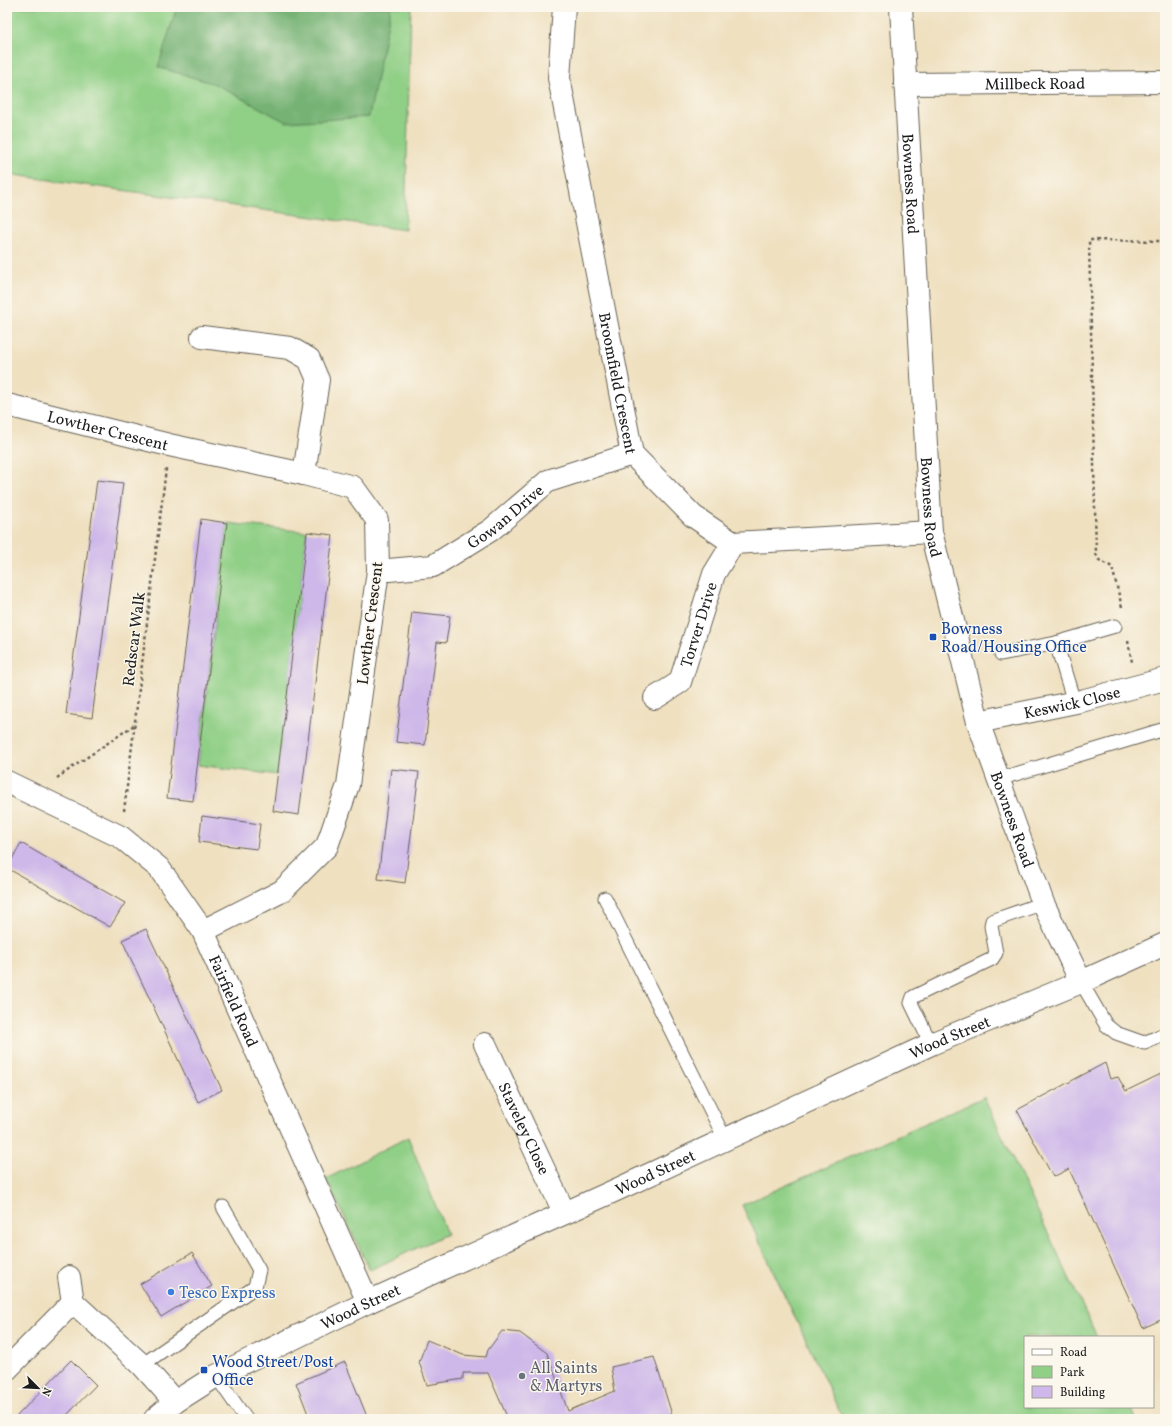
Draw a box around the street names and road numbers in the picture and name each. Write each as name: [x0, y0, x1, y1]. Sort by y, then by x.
street label: Millbeck Road: [985, 74, 1085, 96]
street label: Bowness Road: [895, 133, 923, 235]
street label: Broomfield Crescent: [592, 311, 641, 457]
street label: Lowther Crescent: [45, 406, 171, 457]
street label: Bowness Road: [914, 456, 946, 560]
street label: Gowan Drive: [464, 480, 549, 555]
street label: Lowther Crescent: [353, 560, 389, 686]
street label: Torver Drive: [676, 580, 724, 671]
street label: Redscar Walk: [118, 590, 152, 688]
street label: Keswick Close: [1022, 682, 1123, 725]
street label: Bowness Road: [984, 769, 1038, 871]
street label: Fairfield Road: [202, 952, 262, 1051]
street label: Wood Street: [906, 1012, 994, 1066]
street label: Staveley Close: [492, 1079, 554, 1179]
street label: Wood Street: [612, 1145, 700, 1202]
street label: Wood Street: [317, 1280, 405, 1336]

